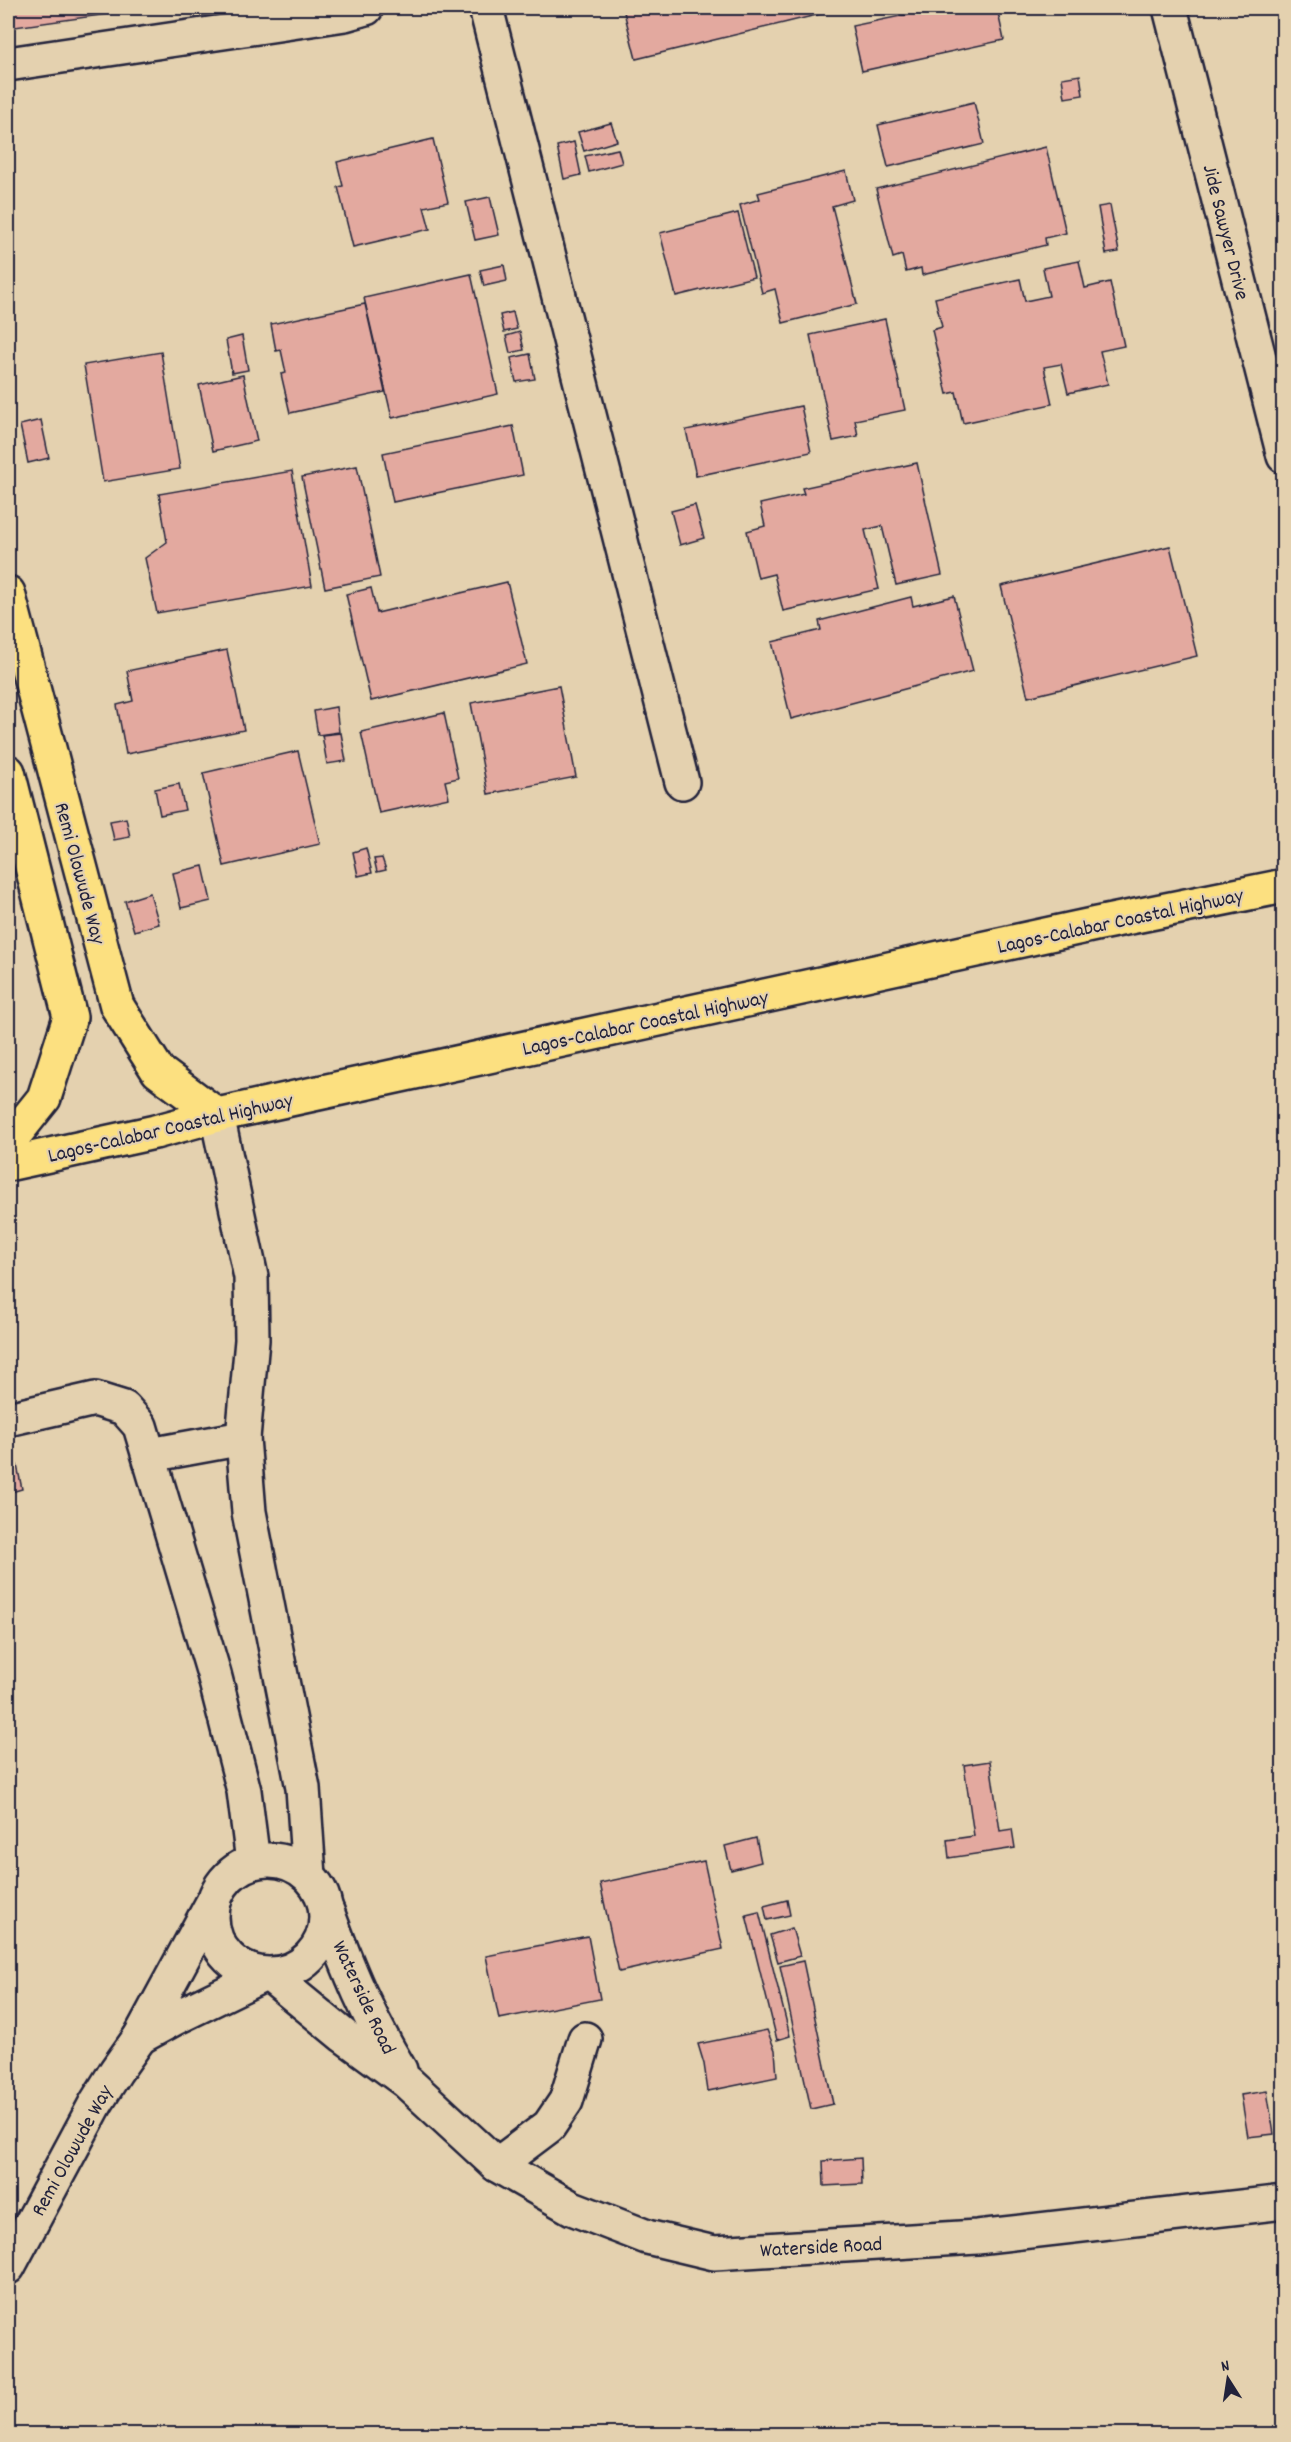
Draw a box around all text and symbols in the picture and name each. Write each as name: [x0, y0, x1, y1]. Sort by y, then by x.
street label: Jide Sawyer Drive: [1193, 162, 1255, 304]
street label: Remi Olowude Way: [45, 799, 112, 949]
street label: Lagos-Calabar Coastal Highway: [995, 882, 1247, 964]
street label: Lagos-Calabar Coastal Highway: [520, 984, 772, 1066]
street label: Lagos-Calabar Coastal Highway: [45, 1087, 297, 1173]
street label: Waterside Road: [323, 1936, 402, 2060]
street label: Remi Olowude Way: [25, 2080, 122, 2222]
street label: Waterside Road: [759, 2231, 883, 2267]
north arrow: [1198, 2349, 1258, 2409]
text: N: [1219, 2355, 1232, 2379]

